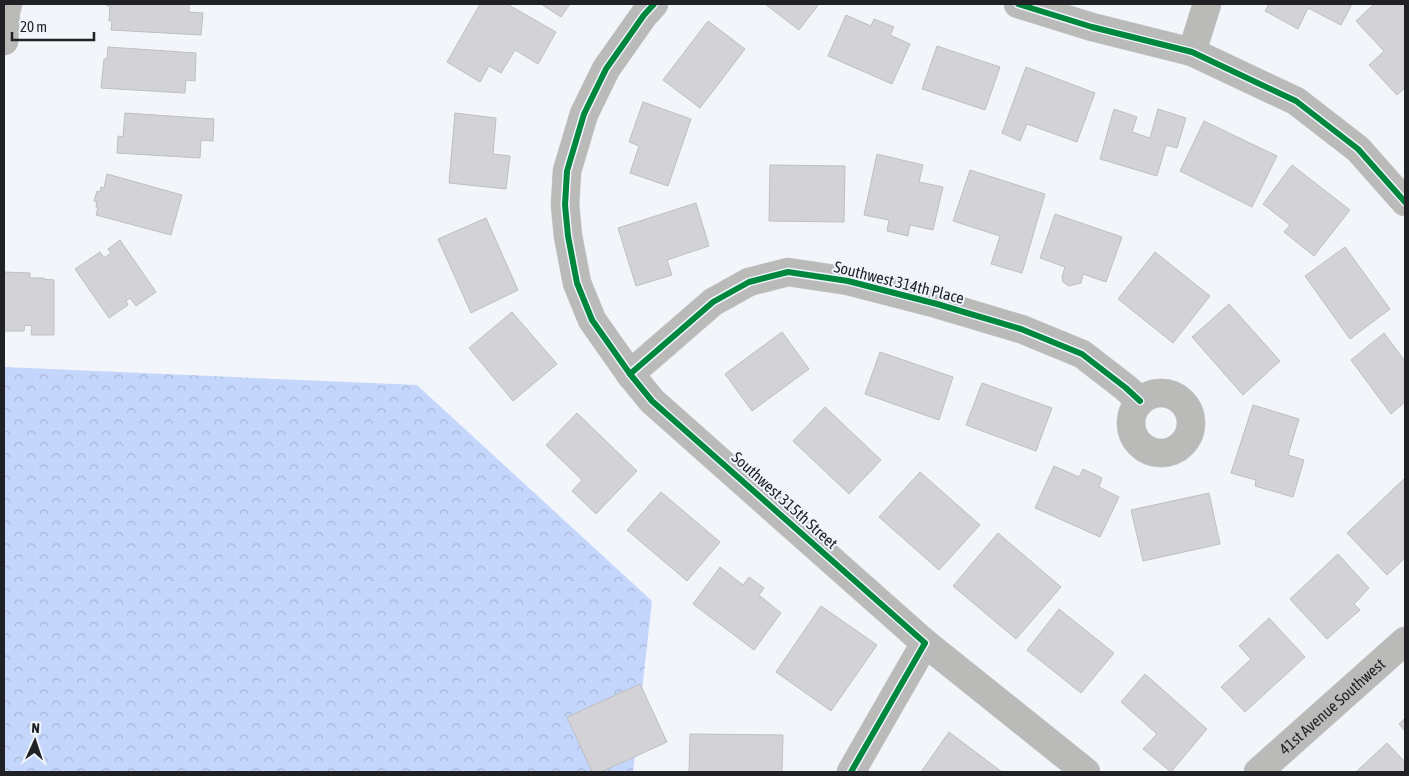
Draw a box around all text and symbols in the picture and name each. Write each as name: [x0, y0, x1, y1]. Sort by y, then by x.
scale bar: [12, 10, 95, 42]
text: 20 m: [20, 18, 47, 35]
street label: Southwest 314th Place: [832, 257, 966, 307]
street label: Southwest 315th Street: [729, 448, 842, 552]
street label: 41st Avenue Southwest: [1275, 654, 1389, 758]
north arrow: [10, 716, 60, 766]
text: N: [31, 720, 40, 736]

